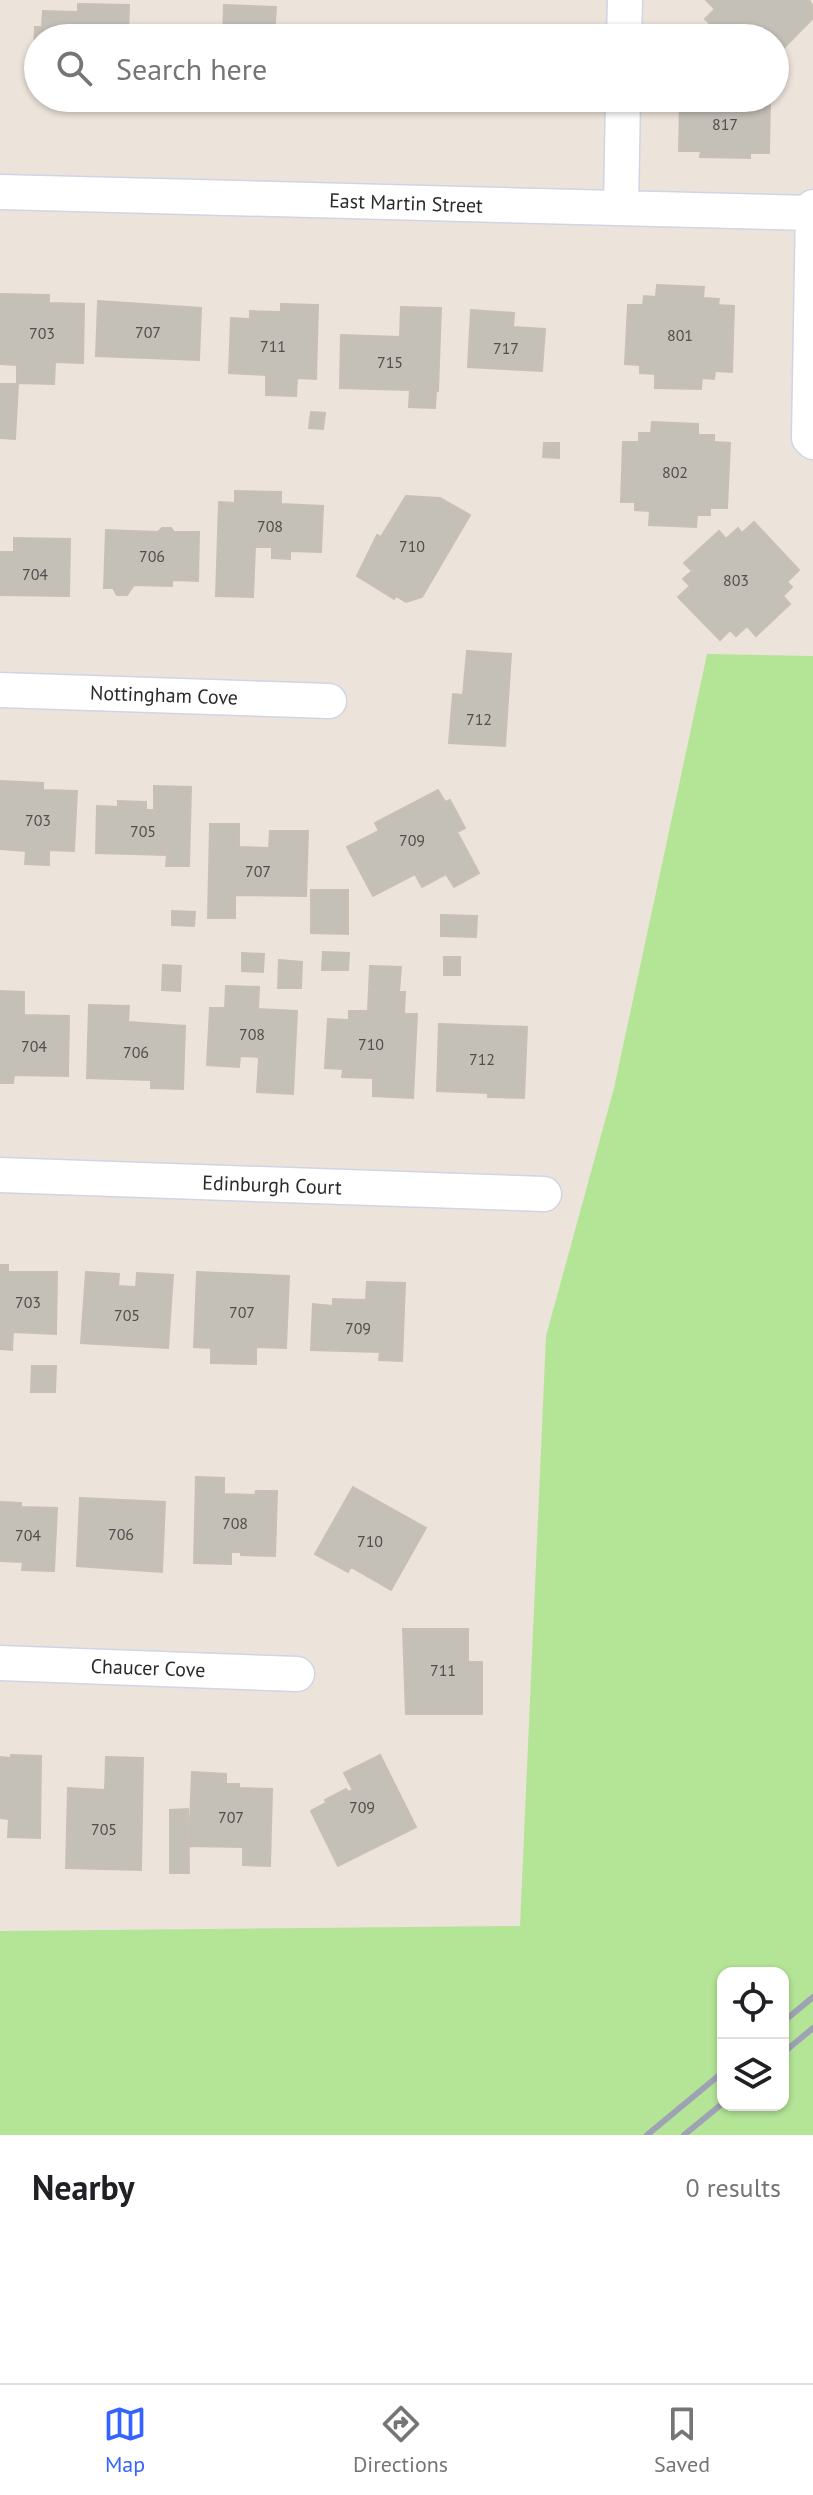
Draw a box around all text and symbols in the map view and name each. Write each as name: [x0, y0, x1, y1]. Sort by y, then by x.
search box: [24, 24, 789, 112]
icon: search: [52, 46, 96, 90]
text: Search here: [116, 49, 267, 88]
house number: 817: [712, 114, 738, 134]
street label: East Martin Street: [329, 187, 484, 219]
house number: 707: [135, 322, 161, 342]
house number: 703: [29, 323, 55, 343]
house number: 801: [667, 325, 693, 345]
house number: 711: [260, 336, 286, 356]
house number: 717: [493, 338, 519, 358]
house number: 715: [377, 352, 403, 372]
house number: 802: [662, 462, 688, 482]
house number: 708: [257, 516, 283, 536]
house number: 710: [399, 536, 425, 556]
house number: 706: [139, 546, 165, 566]
house number: 704: [22, 564, 48, 584]
house number: 803: [723, 570, 749, 590]
street label: Nottingham Cove: [90, 679, 238, 711]
house number: 712: [466, 709, 492, 729]
house number: 703: [25, 810, 51, 830]
house number: 705: [130, 821, 156, 841]
house number: 709: [399, 830, 425, 850]
house number: 707: [245, 861, 271, 881]
house number: 708: [239, 1024, 265, 1044]
house number: 710: [358, 1034, 384, 1054]
house number: 704: [21, 1036, 47, 1056]
house number: 706: [123, 1042, 149, 1062]
house number: 712: [469, 1049, 495, 1069]
street label: Edinburgh Court: [202, 1170, 342, 1200]
house number: 703: [15, 1292, 41, 1312]
house number: 707: [229, 1302, 255, 1322]
house number: 705: [114, 1305, 140, 1325]
house number: 709: [345, 1318, 371, 1338]
house number: 708: [222, 1513, 248, 1533]
house number: 706: [108, 1524, 134, 1544]
house number: 704: [15, 1525, 41, 1545]
house number: 710: [357, 1531, 383, 1551]
street label: Chaucer Cove: [90, 1653, 206, 1683]
house number: 711: [430, 1660, 456, 1680]
house number: 709: [349, 1797, 375, 1817]
house number: 707: [218, 1807, 244, 1827]
house number: 705: [91, 1819, 117, 1839]
map controls: [717, 1967, 789, 2111]
button: locate: [717, 1967, 789, 2039]
button: layers: [717, 2039, 789, 2111]
text: Nearby: [32, 2165, 134, 2209]
text: 0 results: [686, 2171, 781, 2204]
tab: Map: [103, 2402, 147, 2478]
tab: Directions: [353, 2402, 448, 2478]
tab: Saved: [654, 2402, 710, 2478]

